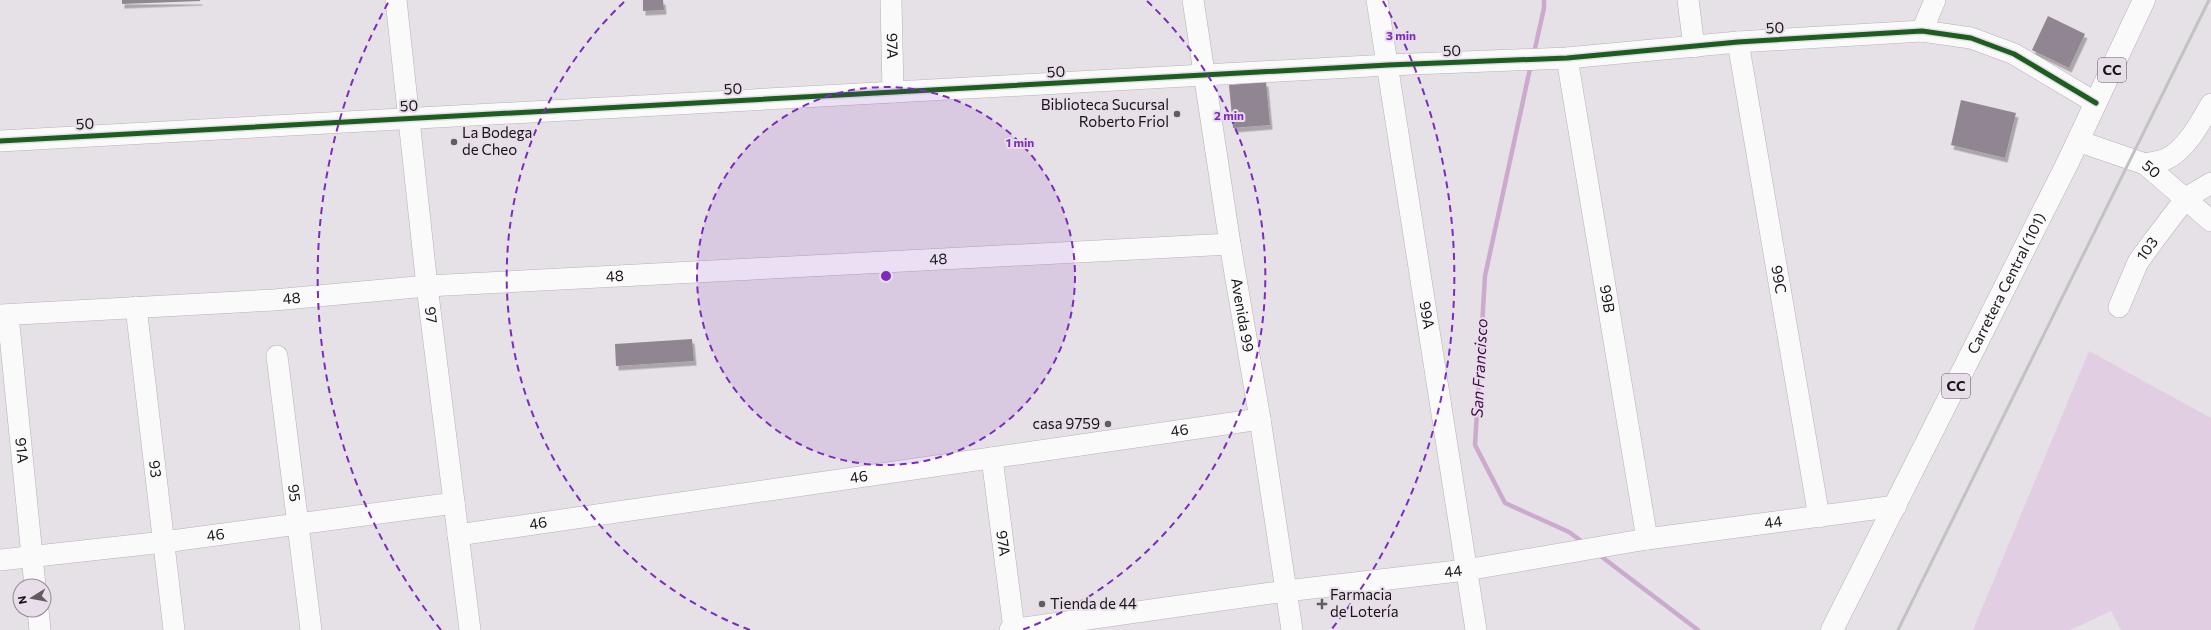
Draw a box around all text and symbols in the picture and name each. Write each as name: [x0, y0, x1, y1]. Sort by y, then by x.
street label: 50: [1765, 18, 1785, 36]
text: 3 min: [1386, 28, 1416, 42]
street label: 97A: [884, 33, 902, 59]
street label: 50: [1442, 41, 1461, 59]
road number: CC: [2098, 58, 2126, 82]
street label: 50: [1046, 62, 1066, 80]
street label: 50: [723, 79, 743, 97]
place label: Biblioteca Sucursal Roberto Friol: [1041, 95, 1169, 130]
street label: 50: [399, 96, 419, 114]
text: 2 min: [1214, 108, 1244, 122]
marker: Biblioteca Sucursal Roberto Friol: [1172, 109, 1182, 119]
street label: 50: [75, 114, 95, 132]
place label: La Bodega de Cheo: [462, 123, 532, 158]
text: 1 min: [1006, 135, 1034, 149]
marker: La Bodega de Cheo: [449, 137, 459, 147]
street label: 50: [2139, 156, 2165, 181]
street label: Carretera Central (101): [1963, 210, 2049, 357]
street label: 103: [2132, 233, 2161, 264]
street label: 48: [929, 249, 948, 268]
street label: 99C: [1768, 264, 1791, 295]
street label: 48: [605, 266, 624, 285]
centre of rings: [879, 269, 893, 283]
street label: Avenida 99: [1228, 276, 1258, 354]
street label: 99B: [1597, 283, 1619, 314]
street label: 48: [282, 288, 301, 307]
street label: 99A: [1416, 300, 1439, 330]
street label: 97: [422, 305, 442, 325]
water label: San Francisco: [1466, 318, 1491, 418]
road number: CC: [1942, 374, 1970, 398]
place label: casa 9759: [1033, 414, 1100, 432]
marker: casa 9759: [1103, 419, 1113, 429]
street label: 46: [1169, 419, 1190, 440]
street label: 91A: [12, 436, 33, 464]
street label: 93: [146, 459, 166, 479]
street label: 46: [848, 466, 869, 486]
street label: 95: [285, 483, 305, 503]
street label: 44: [1763, 511, 1783, 531]
street label: 46: [528, 512, 548, 533]
street label: 46: [205, 524, 226, 544]
street label: 97A: [993, 529, 1015, 557]
street label: 44: [1443, 561, 1463, 580]
north arrow: [12, 578, 52, 618]
place label: Farmacia de Lotería: [1330, 585, 1399, 620]
place label: Tienda de 44: [1050, 594, 1137, 612]
text: N: [15, 595, 29, 605]
marker: Tienda de 44: [1037, 599, 1047, 609]
marker: Farmacia de Lotería: [1317, 599, 1327, 609]

